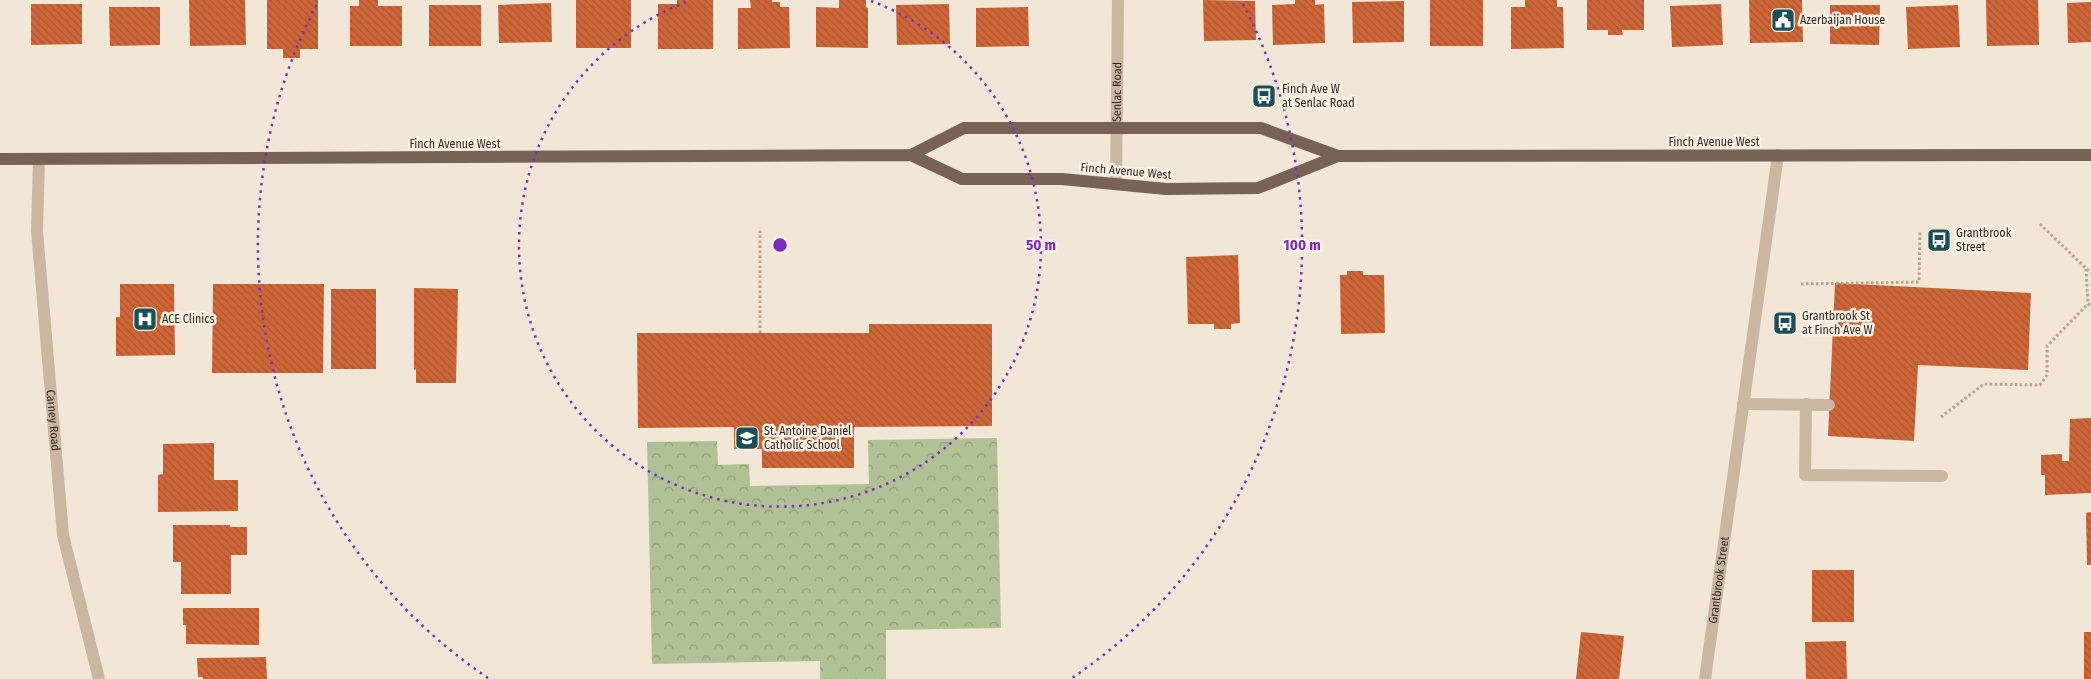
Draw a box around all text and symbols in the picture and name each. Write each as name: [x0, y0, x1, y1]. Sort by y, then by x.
public building icon: Azerbaijan House: [1770, 7, 1796, 33]
place label: Azerbaijan House: [1800, 13, 1885, 27]
street label: Senlac Road: [1110, 62, 1124, 122]
place label: Finch Ave W at Senlac Road: [1282, 82, 1355, 110]
bus stop icon: Finch Ave W at Senlac Road: [1251, 83, 1277, 109]
street label: Finch Avenue West: [1668, 135, 1760, 149]
street label: Finch Avenue West: [409, 137, 501, 151]
street label: Finch Avenue West: [1080, 160, 1172, 182]
place label: Grantbrook Street: [1956, 226, 2012, 254]
bus stop icon: Grantbrook Street: [1926, 227, 1952, 253]
centre of rings: [771, 236, 789, 254]
text: 50 m: [1026, 236, 1056, 254]
text: 100 m: [1283, 236, 1321, 254]
hospital icon: ACE Clinics: [132, 306, 158, 332]
place label: Grantbrook St at Finch Ave W: [1802, 309, 1872, 337]
bus stop icon: Grantbrook St at Finch Ave W: [1772, 310, 1798, 336]
place label: ACE Clinics: [162, 312, 215, 326]
street label: Carney Road: [44, 389, 63, 451]
place label: St. Antoine Daniel Catholic School: [764, 424, 851, 452]
school or university icon: St. Antoine Daniel Catholic School: [734, 425, 760, 451]
street label: Grantbrook Street: [1706, 535, 1732, 624]

